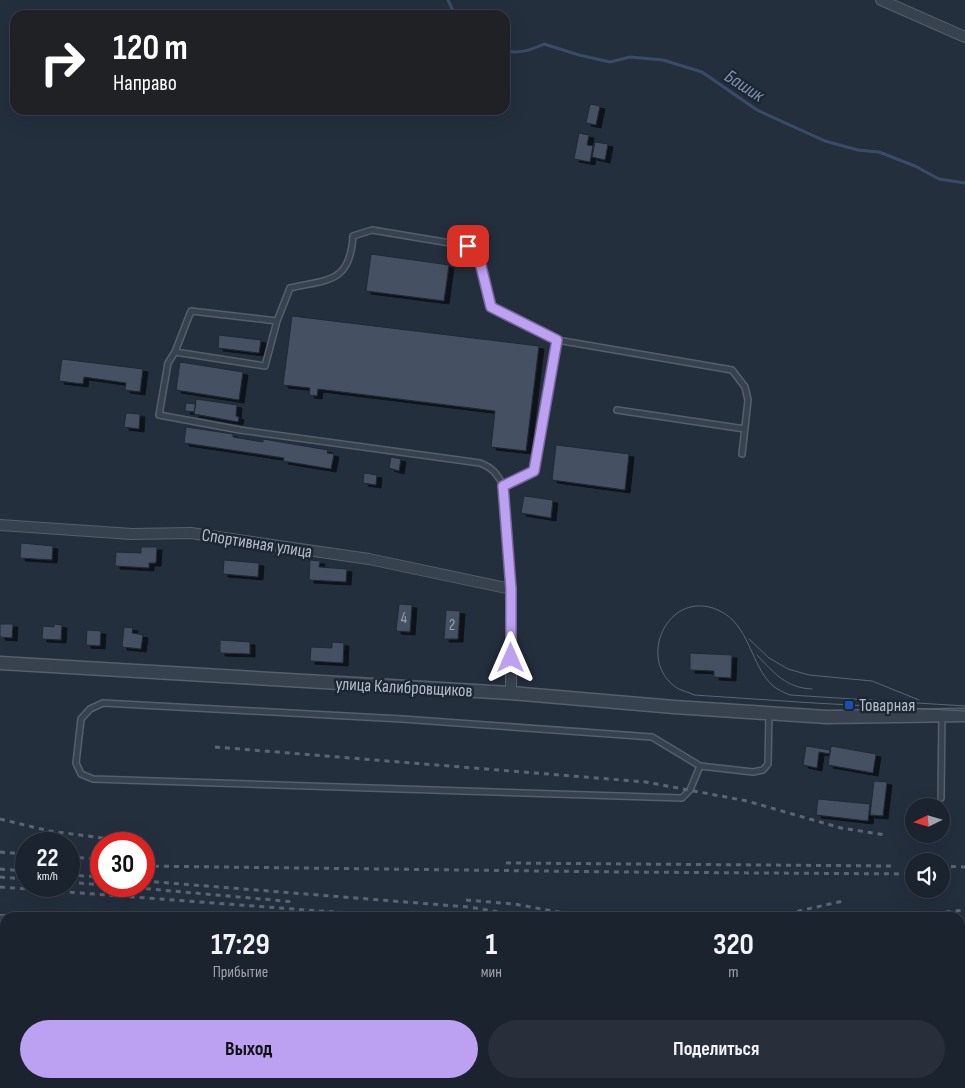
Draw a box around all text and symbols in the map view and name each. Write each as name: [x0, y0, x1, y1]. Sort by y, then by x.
text: 120 m: [113, 27, 188, 70]
icon: right: [30, 30, 95, 95]
water label: Башик: [720, 65, 769, 108]
text: Направо: [113, 70, 177, 97]
pin: [447, 225, 489, 267]
icon: arrive: [454, 232, 482, 260]
street label: Спортивная улица: [200, 524, 314, 563]
house number: 4: [401, 609, 407, 628]
house number: 2: [449, 616, 455, 635]
position arrow: [484, 631, 536, 683]
street label: улица Калибровщиков: [335, 673, 473, 702]
place label: Товарная: [859, 695, 915, 716]
marker: Товарная: [843, 699, 855, 711]
north arrow: [905, 798, 950, 842]
map controls: [905, 798, 950, 898]
speed limit sign: 30: [90, 832, 155, 897]
text: 22: [37, 843, 58, 874]
button: sound: [905, 853, 950, 898]
text: km/h: [37, 869, 58, 884]
text: 17:29: [211, 927, 270, 963]
text: 1: [485, 927, 497, 963]
text: 320: [713, 927, 754, 963]
text: Прибытие: [213, 963, 268, 982]
text: мин: [481, 963, 502, 982]
text: m: [728, 963, 739, 982]
button: Выход: [20, 1020, 478, 1078]
button: Поделиться: [488, 1020, 945, 1078]

